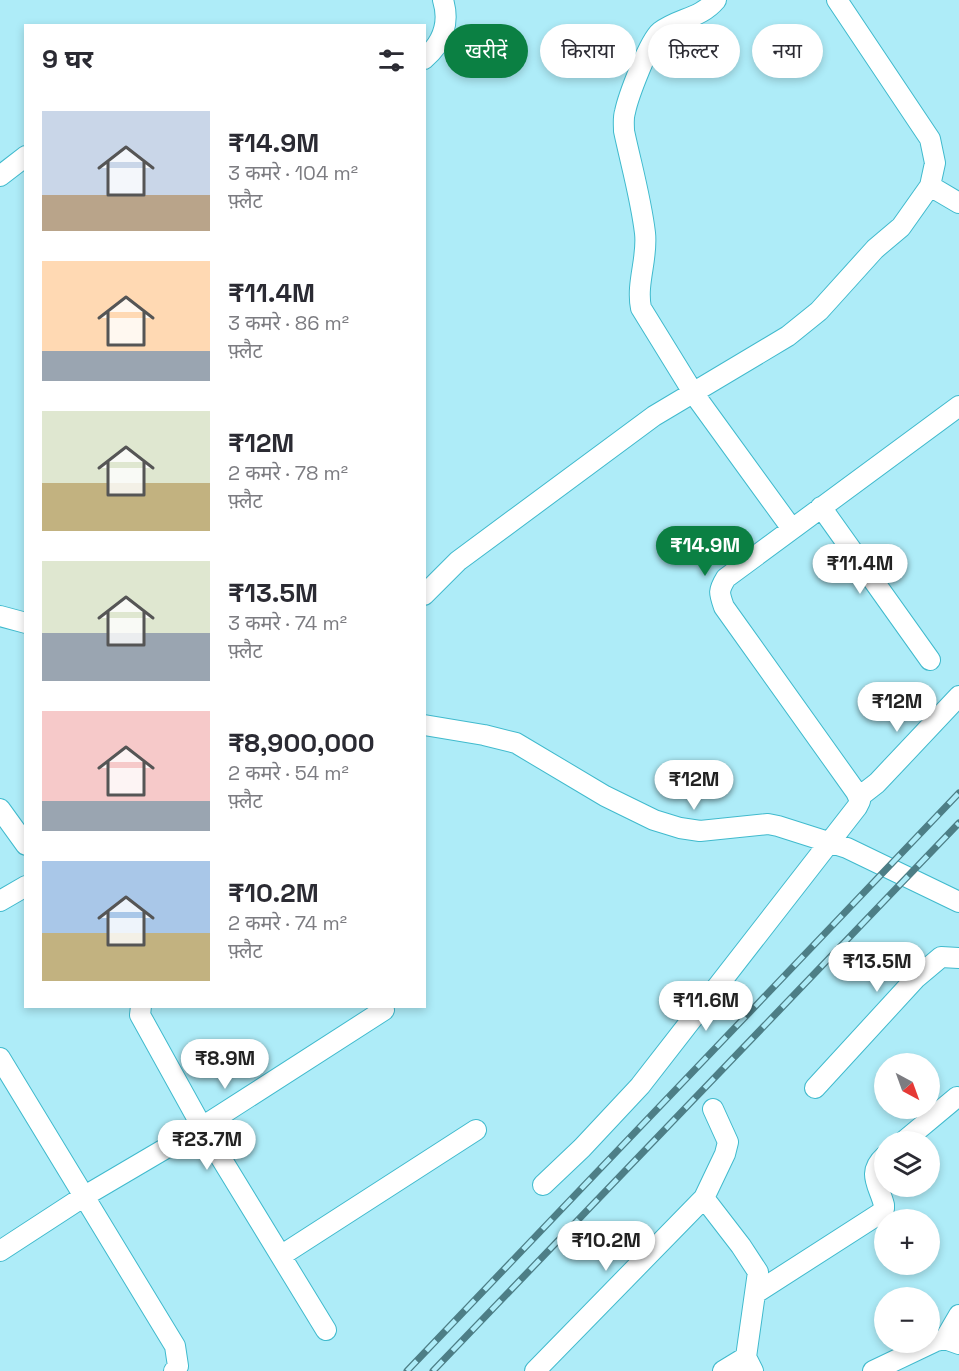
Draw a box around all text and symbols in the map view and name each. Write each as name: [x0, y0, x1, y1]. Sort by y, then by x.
chip: खरीदें: [444, 24, 528, 78]
chip: किराया: [540, 24, 636, 78]
chip: फ़िल्टर: [648, 24, 740, 78]
chip: नया: [752, 24, 823, 78]
text: 9 घर: [42, 42, 93, 76]
icon: filters: [375, 44, 408, 77]
text: ₹14.9M: [228, 126, 319, 160]
icon: home: [90, 135, 162, 207]
text: 3 कमरे · 104 m²: [228, 160, 358, 186]
text: फ़्लैट: [228, 188, 263, 214]
text: ₹11.4M: [228, 276, 315, 310]
icon: home: [90, 285, 162, 357]
text: 3 कमरे · 86 m²: [228, 310, 349, 336]
text: फ़्लैट: [228, 338, 263, 364]
text: ₹12M: [228, 426, 294, 460]
icon: home: [90, 435, 162, 507]
text: 2 कमरे · 78 m²: [228, 460, 348, 486]
text: फ़्लैट: [228, 488, 263, 514]
pin: ₹14.9M: [656, 526, 754, 577]
text: ₹14.9M: [670, 532, 740, 558]
pin: ₹11.4M: [811, 544, 909, 595]
text: ₹11.4M: [827, 550, 893, 576]
text: ₹13.5M: [228, 576, 318, 610]
icon: home: [90, 585, 162, 657]
text: 3 कमरे · 74 m²: [228, 610, 347, 636]
text: फ़्लैट: [228, 638, 263, 664]
pin: ₹12M: [861, 682, 933, 733]
text: ₹12M: [872, 688, 923, 714]
text: ₹8,900,000: [228, 726, 375, 760]
icon: home: [90, 735, 162, 807]
text: 2 कमरे · 54 m²: [228, 760, 349, 786]
pin: ₹12M: [658, 760, 730, 811]
text: ₹12M: [669, 766, 720, 792]
text: फ़्लैट: [228, 788, 263, 814]
text: ₹10.2M: [228, 876, 319, 910]
icon: home: [90, 885, 162, 957]
text: 2 कमरे · 74 m²: [228, 910, 347, 936]
text: फ़्लैट: [228, 938, 263, 964]
pin: ₹13.5M: [828, 942, 926, 993]
text: ₹13.5M: [842, 948, 912, 974]
pin: ₹11.6M: [657, 981, 755, 1032]
text: ₹11.6M: [673, 987, 739, 1013]
pin: ₹8.9M: [183, 1039, 267, 1090]
text: ₹8.9M: [195, 1045, 255, 1071]
north arrow: [874, 1053, 940, 1119]
map controls: [874, 1053, 940, 1353]
pin: ₹23.7M: [158, 1120, 256, 1171]
text: ₹23.7M: [172, 1126, 242, 1152]
button: layers: [874, 1131, 940, 1197]
button: +: [874, 1209, 940, 1275]
pin: ₹10.2M: [557, 1221, 655, 1272]
text: ₹10.2M: [571, 1227, 641, 1253]
button: −: [874, 1287, 940, 1353]

